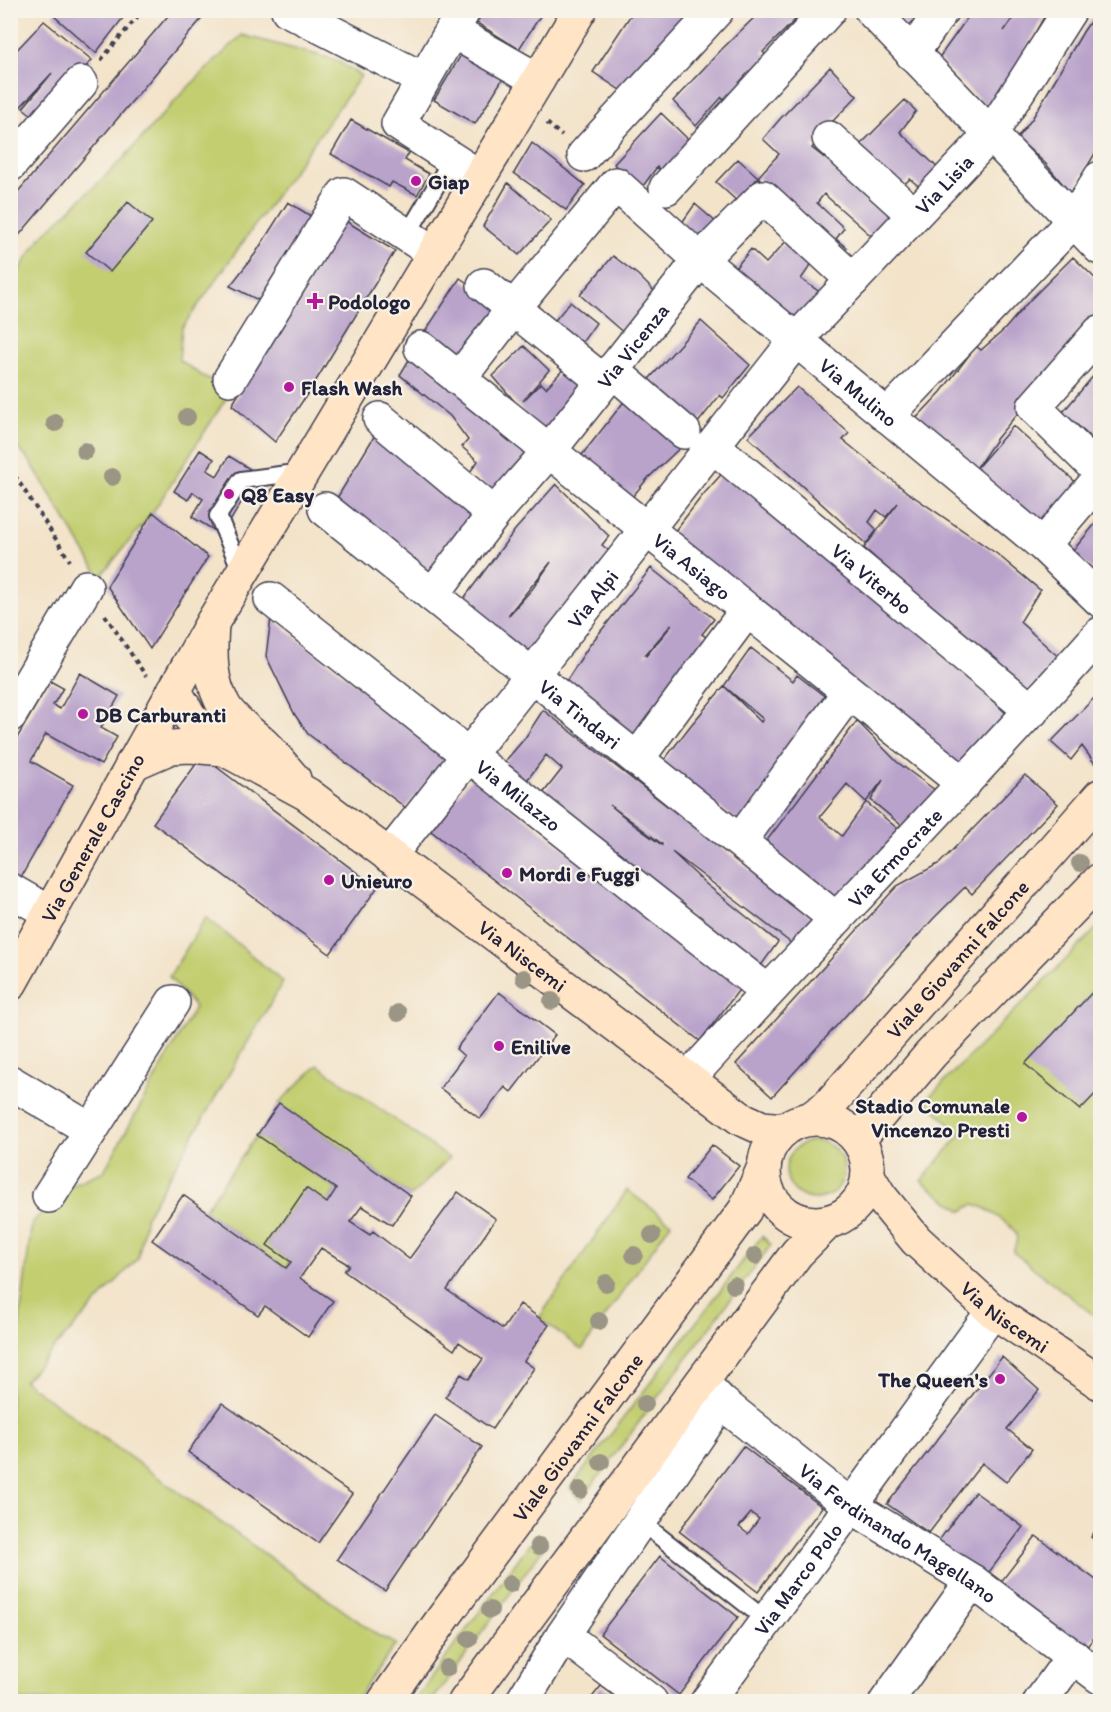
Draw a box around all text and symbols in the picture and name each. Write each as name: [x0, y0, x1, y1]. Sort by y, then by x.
street label: Via Lisia: [909, 149, 978, 219]
place label: Giap: [428, 169, 469, 195]
marker: Giap: [409, 174, 423, 188]
place label: Podologo: [328, 289, 411, 315]
marker: Podologo: [306, 292, 324, 310]
street label: Via Vicenza: [591, 298, 674, 393]
street label: Via Mulino: [814, 352, 903, 432]
place label: Flash Wash: [301, 375, 403, 400]
marker: Flash Wash: [282, 380, 296, 394]
place label: Q8 Easy: [241, 482, 314, 508]
marker: Q8 Easy: [222, 487, 236, 501]
street label: Via Asiago: [648, 527, 737, 605]
street label: Via Viterbo: [827, 537, 918, 619]
street label: Via Alpi: [561, 564, 623, 633]
street label: Via Tindari: [534, 673, 626, 754]
place label: DB Carburanti: [95, 702, 226, 727]
marker: DB Carburanti: [76, 707, 90, 721]
street label: Via Generale Cascino: [35, 748, 149, 926]
street label: Via Milazzo: [471, 753, 567, 836]
street label: Via Ermocrate: [842, 802, 947, 912]
place label: Mordi e Fuggi: [519, 861, 640, 887]
marker: Mordi e Fuggi: [500, 866, 514, 880]
place label: Unieuro: [341, 868, 413, 893]
marker: Unieuro: [322, 873, 336, 887]
street label: Viale Giovanni Falcone: [881, 874, 1034, 1044]
street label: Via Niscemi: [474, 914, 572, 997]
place label: Enilive: [511, 1034, 571, 1059]
marker: Enilive: [492, 1039, 506, 1053]
place label: Stadio Comunale Vincenzo Presti: [855, 1093, 1010, 1142]
marker: Stadio Comunale Vincenzo Presti: [1015, 1110, 1029, 1124]
street label: Via Niscemi: [956, 1275, 1054, 1358]
street label: Viale Giovanni Falcone: [507, 1348, 648, 1526]
place label: The Queen's: [877, 1367, 988, 1392]
marker: The Queen's: [993, 1372, 1007, 1386]
street label: Via Ferdinando Magellano: [794, 1457, 1002, 1608]
street label: Via Marco Polo: [748, 1517, 847, 1640]

